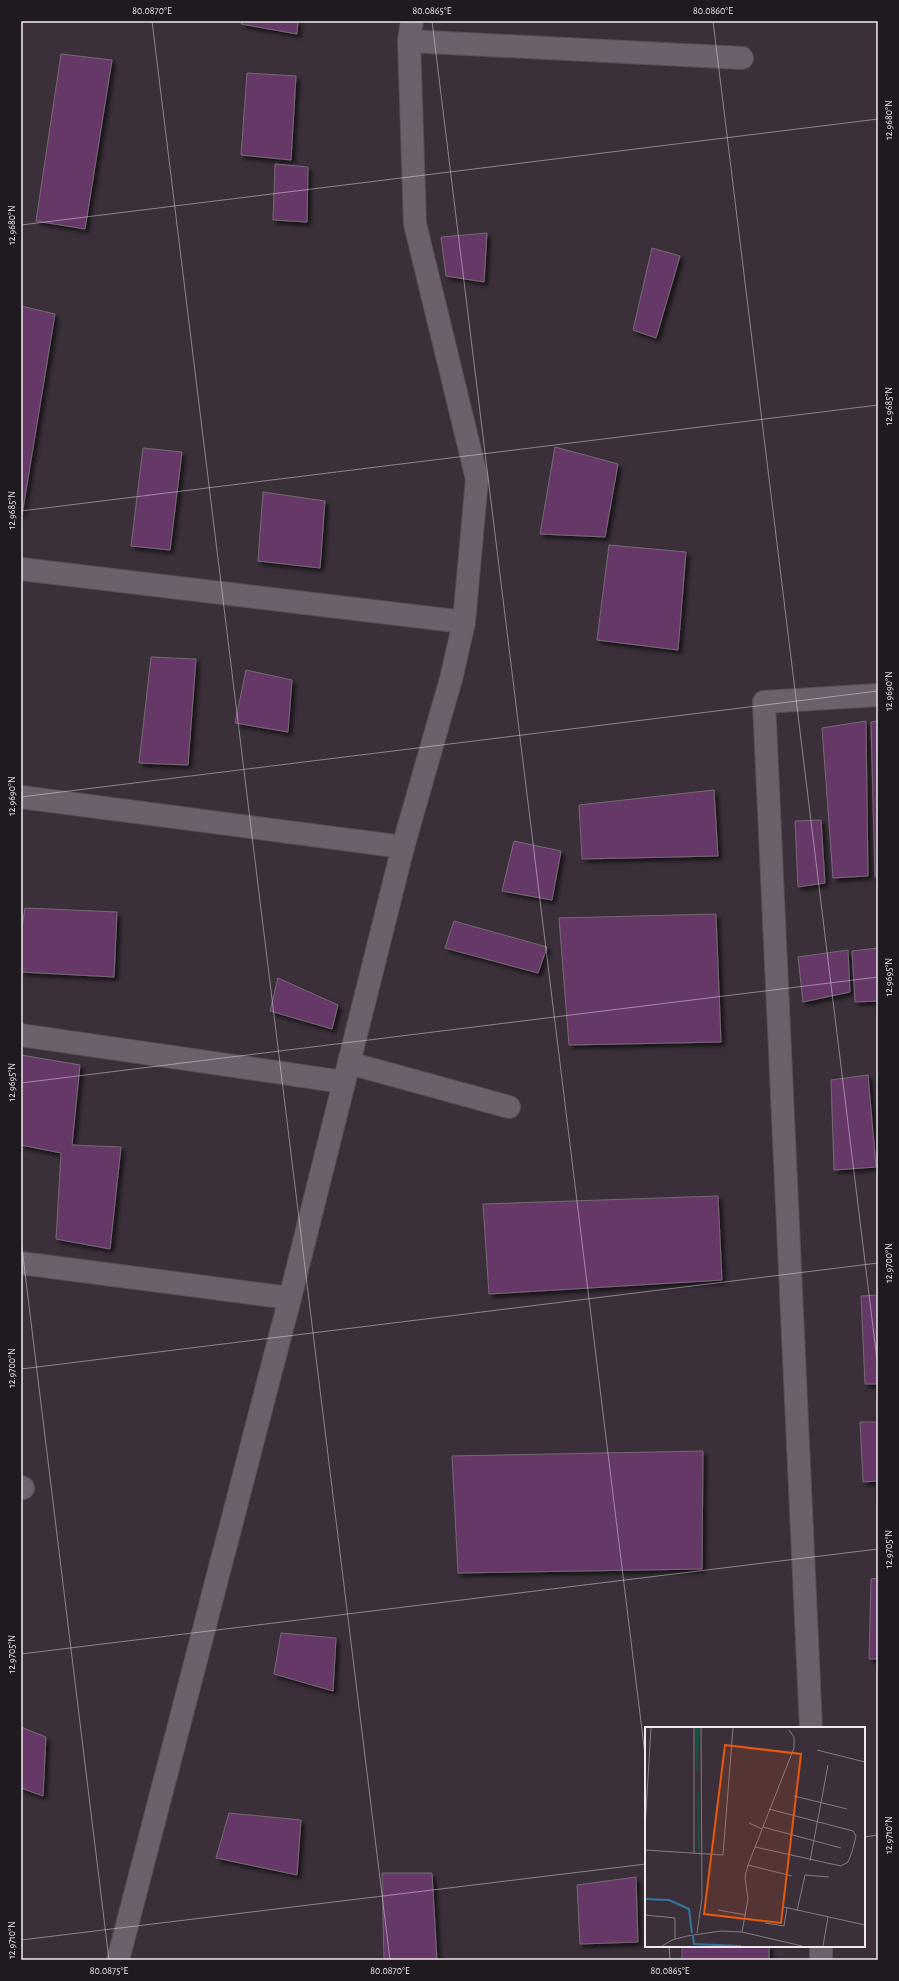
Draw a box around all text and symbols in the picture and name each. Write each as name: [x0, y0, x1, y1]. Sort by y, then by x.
text: 80.0870°E: [132, 6, 172, 16]
text: 80.0865°E: [413, 6, 452, 16]
text: 80.0860°E: [693, 6, 733, 16]
text: 12.9680°N: [884, 100, 894, 140]
text: 12.9680°N: [7, 205, 17, 245]
text: 12.9685°N: [884, 387, 894, 425]
text: 12.9685°N: [7, 491, 17, 529]
text: 12.9690°N: [884, 671, 894, 711]
text: 12.9690°N: [7, 776, 17, 816]
text: 12.9695°N: [884, 958, 894, 996]
text: 12.9695°N: [7, 1063, 17, 1101]
text: 12.9700°N: [884, 1243, 894, 1283]
text: 12.9700°N: [7, 1348, 17, 1388]
text: 12.9705°N: [884, 1530, 894, 1568]
text: 12.9705°N: [7, 1635, 17, 1673]
inset map: [645, 1727, 865, 1947]
text: 12.9710°N: [884, 1816, 894, 1854]
text: 12.9710°N: [7, 1921, 17, 1959]
text: 80.0875°E: [90, 1966, 128, 1976]
text: 80.0870°E: [370, 1966, 410, 1976]
text: 80.0865°E: [651, 1966, 690, 1976]

